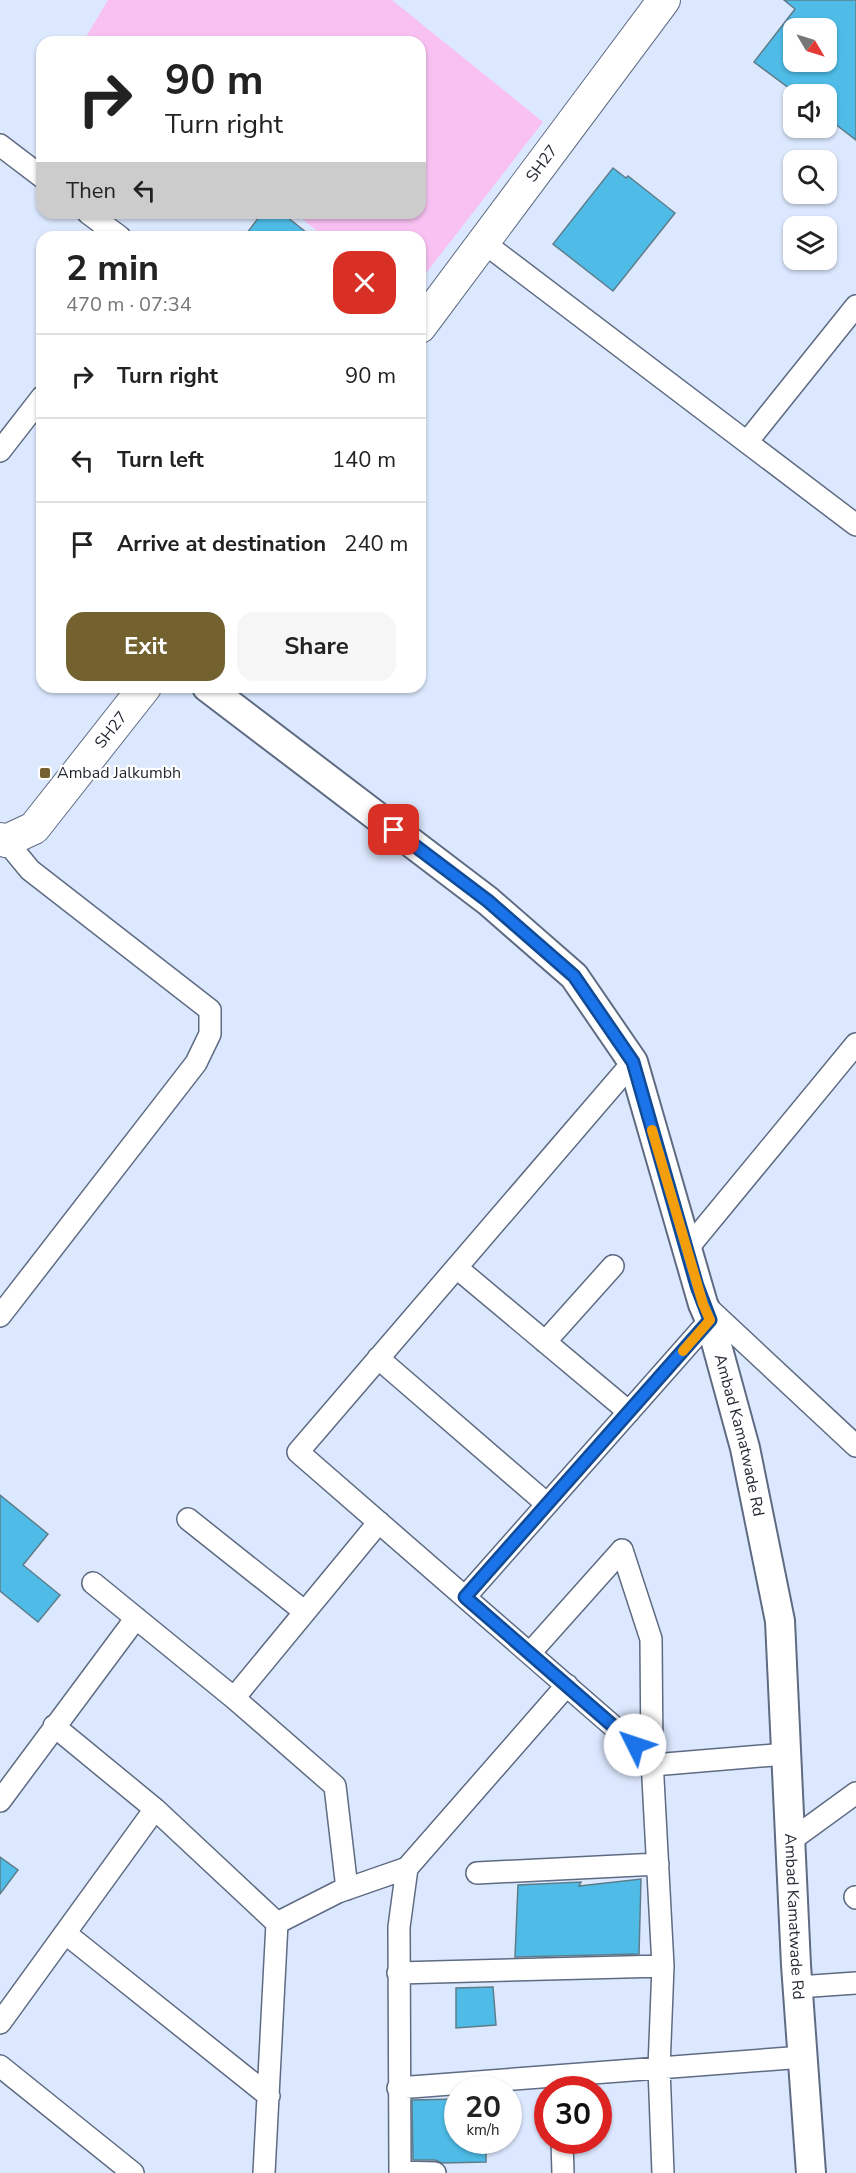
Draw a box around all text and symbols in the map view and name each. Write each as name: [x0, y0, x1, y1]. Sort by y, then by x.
north arrow: [783, 18, 837, 72]
map controls: [783, 18, 837, 270]
text: 90 m: [165, 52, 264, 109]
icon: right: [66, 60, 144, 138]
button: sound: [783, 84, 837, 138]
text: Turn right: [165, 106, 283, 143]
street label: SH27: [521, 140, 563, 187]
button: search: [783, 150, 837, 204]
icon: left: [128, 174, 161, 207]
text: Then: [66, 176, 116, 206]
button: layers: [783, 216, 837, 270]
text: 2 min: [66, 244, 159, 293]
button: close: [333, 251, 396, 314]
text: 470 m · 07:34: [66, 291, 192, 318]
icon: right: [66, 360, 99, 393]
text: Turn right: [117, 361, 218, 391]
text: 90 m: [345, 361, 396, 391]
icon: left: [66, 444, 99, 477]
text: Turn left: [117, 445, 204, 475]
text: 140 m: [332, 445, 396, 475]
icon: arrive: [66, 528, 99, 561]
text: Arrive at destination: [117, 529, 326, 559]
text: 240 m: [344, 529, 408, 559]
button: Exit: [66, 612, 225, 681]
button: Share: [237, 612, 396, 681]
street label: SH27: [90, 707, 133, 753]
place label: Ambad Jalkumbh: [57, 762, 181, 784]
marker: Ambad Jalkumbh: [38, 766, 52, 780]
pin: [368, 804, 419, 855]
icon: arrive: [377, 813, 410, 846]
street label: Ambad Kamatwade Rd: [709, 1352, 770, 1518]
position arrow: [603, 1713, 667, 1777]
street label: Ambad Kamatwade Rd: [779, 1833, 809, 2000]
speed limit sign: 30: [534, 2076, 612, 2154]
text: 20: [465, 2087, 501, 2128]
text: km/h: [466, 2120, 500, 2140]

